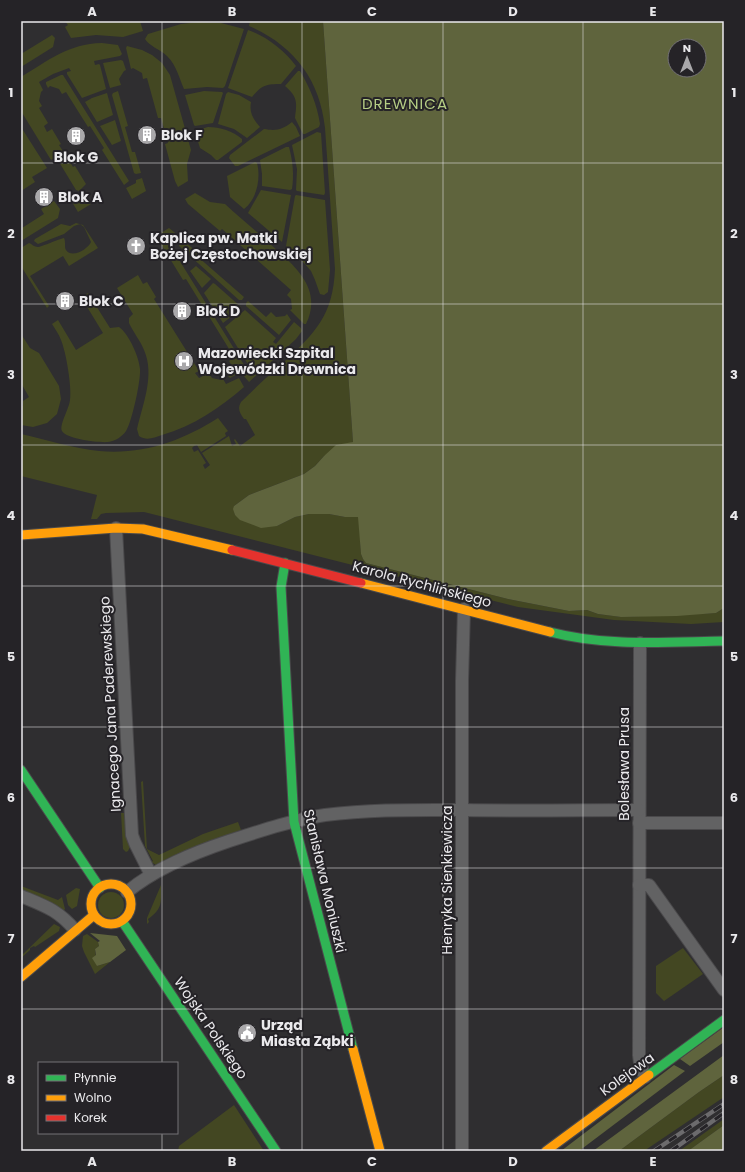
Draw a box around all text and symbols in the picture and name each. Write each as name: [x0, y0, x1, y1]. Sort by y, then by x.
text: A: [87, 2, 97, 21]
text: B: [228, 2, 237, 21]
text: C: [367, 2, 377, 21]
text: D: [508, 2, 518, 21]
text: E: [649, 2, 657, 21]
north arrow: [667, 38, 707, 78]
text: N: [683, 40, 691, 56]
text: 1: [9, 83, 13, 102]
text: 1: [732, 83, 736, 102]
district label: DREWNICA: [362, 93, 448, 114]
building icon: Blok F: [136, 124, 158, 146]
building icon: Blok G: [65, 125, 87, 147]
place label: Blok F: [161, 125, 203, 145]
place label: Blok G: [54, 147, 99, 167]
building icon: Blok A: [33, 186, 55, 208]
place label: Blok A: [58, 187, 103, 207]
text: 2: [7, 224, 15, 243]
text: 2: [730, 224, 738, 243]
place label: Kaplica pw. Matki Bożej Częstochowskiej: [150, 228, 312, 264]
church icon: Kaplica pw. Matki Bożej Częstochowskiej: [125, 235, 147, 257]
building icon: Blok C: [54, 290, 76, 312]
place label: Blok C: [79, 291, 124, 311]
building icon: Blok D: [171, 300, 193, 322]
place label: Blok D: [196, 301, 240, 321]
place label: Mazowiecki Szpital Wojewódzki Drewnica: [198, 343, 356, 379]
hospital icon: Mazowiecki Szpital Wojewódzki Drewnica: [173, 350, 195, 372]
text: 3: [7, 365, 15, 384]
text: 3: [730, 365, 738, 384]
text: 4: [7, 506, 16, 525]
text: 4: [730, 506, 739, 525]
street label: Karola Rychlińskiego: [350, 556, 494, 612]
street label: Ignacego Jana Paderewskiego: [94, 596, 126, 812]
text: 5: [7, 647, 15, 666]
text: 5: [730, 647, 738, 666]
street label: Bolesława Prusa: [614, 707, 634, 821]
text: 6: [7, 788, 15, 807]
text: 6: [730, 788, 738, 807]
street label: Henryka Sienkiewicza: [437, 806, 457, 954]
street label: Stanisława Moniuszki: [299, 807, 351, 955]
text: 7: [8, 929, 15, 948]
text: 7: [731, 929, 738, 948]
street label: Wojska Polskiego: [169, 973, 253, 1083]
place label: Urząd Miasta Ząbki: [261, 1015, 354, 1051]
public building icon: Urząd Miasta Ząbki: [236, 1022, 258, 1044]
street label: Kolejowa: [596, 1047, 658, 1101]
legend: [38, 1062, 178, 1134]
text: Płynnie: [74, 1069, 116, 1086]
text: 8: [7, 1070, 15, 1089]
text: 8: [730, 1070, 738, 1089]
text: Wolno: [74, 1089, 112, 1106]
text: Korek: [74, 1109, 108, 1126]
text: A: [87, 1152, 97, 1171]
text: B: [228, 1152, 237, 1171]
text: C: [367, 1152, 377, 1171]
text: D: [508, 1152, 518, 1171]
text: E: [649, 1152, 657, 1171]

